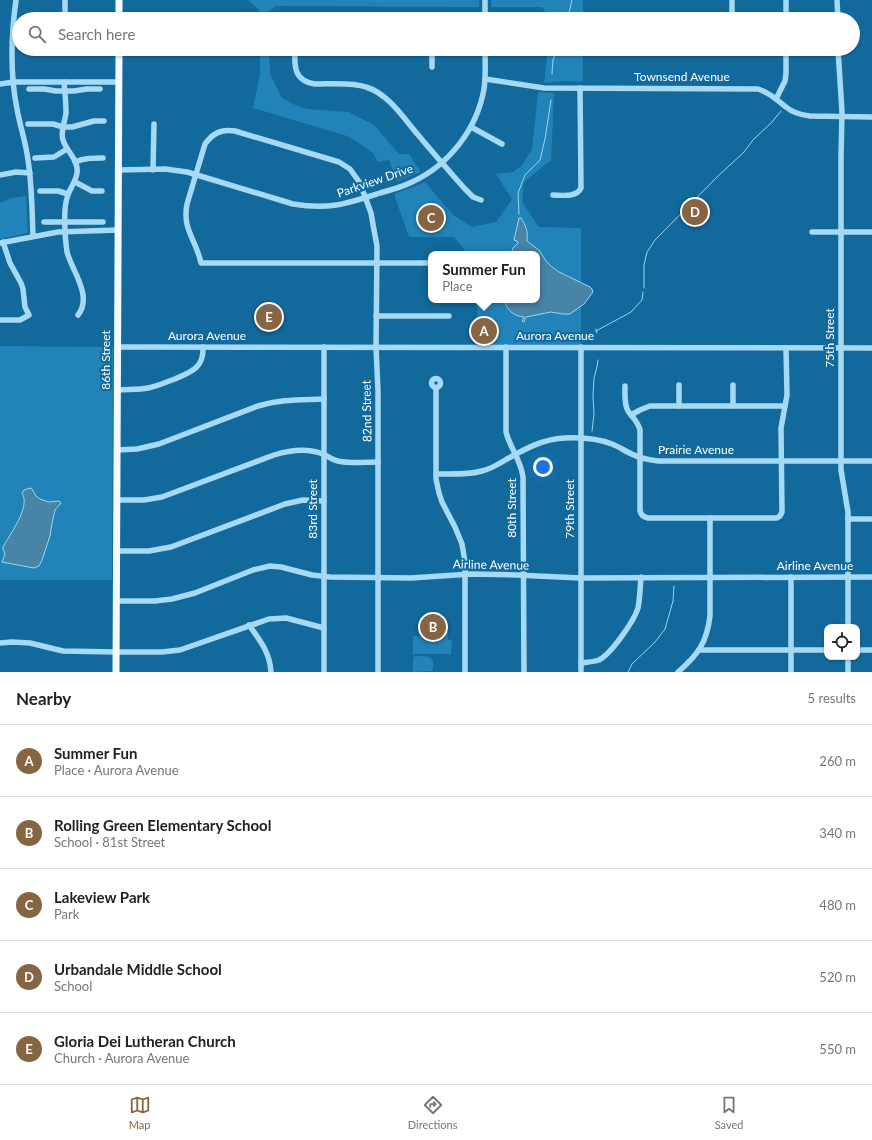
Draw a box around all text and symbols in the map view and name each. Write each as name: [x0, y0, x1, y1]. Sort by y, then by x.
search box: [12, 12, 860, 56]
icon: search: [26, 23, 48, 45]
text: Search here: [58, 25, 135, 43]
street label: Townsend Avenue: [634, 69, 730, 84]
street label: Parkview Drive: [335, 160, 415, 201]
pin: D: [682, 197, 708, 227]
pin: C: [418, 203, 444, 233]
popup: [428, 251, 540, 303]
text: Summer Fun: [442, 260, 526, 278]
text: Place: [442, 278, 473, 294]
pin: E: [256, 302, 282, 332]
street label: 75th Street: [822, 308, 837, 368]
pin: A: [471, 316, 497, 346]
street label: Aurora Avenue: [168, 328, 246, 343]
street label: Aurora Avenue: [516, 328, 594, 343]
street label: 86th Street: [98, 330, 113, 390]
street label: 82nd Street: [358, 379, 375, 442]
street label: Prairie Avenue: [658, 442, 734, 457]
your location: [533, 457, 553, 477]
street label: 80th Street: [504, 478, 519, 538]
street label: 83rd Street: [305, 479, 320, 539]
street label: 79th Street: [562, 479, 577, 539]
street label: Airline Avenue: [453, 556, 529, 573]
street label: Airline Avenue: [777, 558, 853, 573]
pin: B: [420, 612, 446, 642]
map controls: [824, 624, 860, 660]
button: locate: [824, 624, 860, 660]
text: Nearby: [16, 688, 71, 709]
text: 5 results: [808, 690, 856, 706]
text: Summer Fun: [54, 744, 138, 762]
text: A: [24, 753, 34, 769]
text: 260 m: [819, 753, 856, 769]
text: Place · Aurora Avenue: [54, 762, 179, 778]
text: Rolling Green Elementary School: [54, 816, 271, 834]
text: B: [25, 825, 33, 841]
text: 340 m: [819, 825, 856, 841]
text: School · 81st Street: [54, 834, 165, 850]
text: Lakeview Park: [54, 888, 150, 906]
text: C: [25, 897, 33, 913]
text: 480 m: [819, 897, 856, 913]
text: Park: [54, 906, 79, 922]
text: Urbandale Middle School: [54, 960, 222, 978]
text: D: [24, 969, 34, 985]
text: 520 m: [819, 969, 856, 985]
text: School: [54, 978, 92, 994]
text: Gloria Dei Lutheran Church: [54, 1032, 236, 1050]
text: E: [25, 1041, 33, 1057]
text: 550 m: [819, 1041, 856, 1057]
text: Church · Aurora Avenue: [54, 1050, 189, 1066]
tab: Map: [129, 1094, 151, 1131]
tab: Directions: [408, 1094, 457, 1131]
tab: Saved: [715, 1094, 743, 1131]

